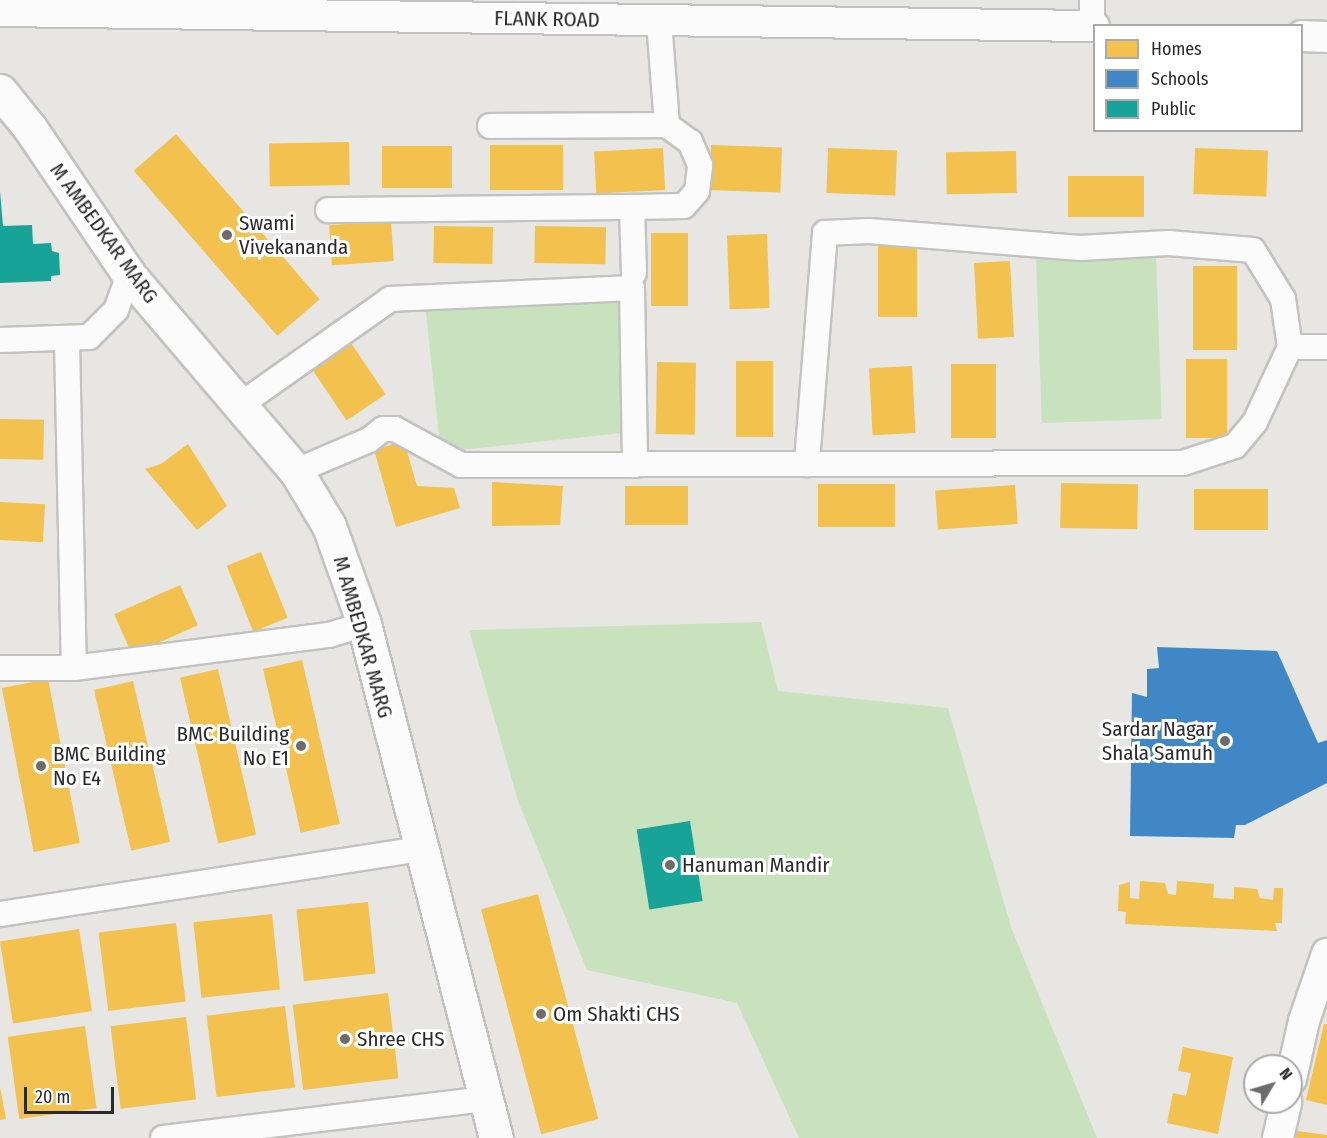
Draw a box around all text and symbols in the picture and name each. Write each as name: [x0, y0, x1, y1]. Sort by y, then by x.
street label: FLANK ROAD: [494, 5, 600, 33]
legend: [1093, 24, 1303, 132]
text: Homes: [1151, 38, 1202, 60]
text: Schools: [1151, 68, 1209, 90]
text: Public: [1151, 98, 1196, 120]
street label: M AMBEDKAR MARG: [45, 158, 163, 308]
place label: Swami Vivekananda: [239, 210, 348, 260]
marker: Swami Vivekananda: [220, 228, 234, 242]
street label: M AMBEDKAR MARG: [328, 553, 398, 721]
place label: Sardar Nagar Shala Samuh: [1102, 716, 1213, 766]
place label: BMC Building No E1: [177, 721, 289, 771]
marker: Sardar Nagar Shala Samuh: [1218, 734, 1232, 748]
marker: BMC Building No E1: [294, 739, 308, 753]
place label: BMC Building No E4: [53, 741, 165, 791]
marker: BMC Building No E4: [34, 759, 48, 773]
place label: Hanuman Mandir: [682, 852, 830, 878]
marker: Hanuman Mandir: [663, 858, 677, 872]
place label: Om Shakti CHS: [553, 1001, 680, 1027]
marker: Om Shakti CHS: [534, 1007, 548, 1021]
place label: Shree CHS: [357, 1026, 445, 1052]
marker: Shree CHS: [338, 1032, 352, 1046]
north arrow: [1243, 1054, 1303, 1114]
text: N: [1276, 1064, 1296, 1083]
scale bar: [27, 1075, 117, 1113]
text: 20 m: [35, 1086, 70, 1108]

